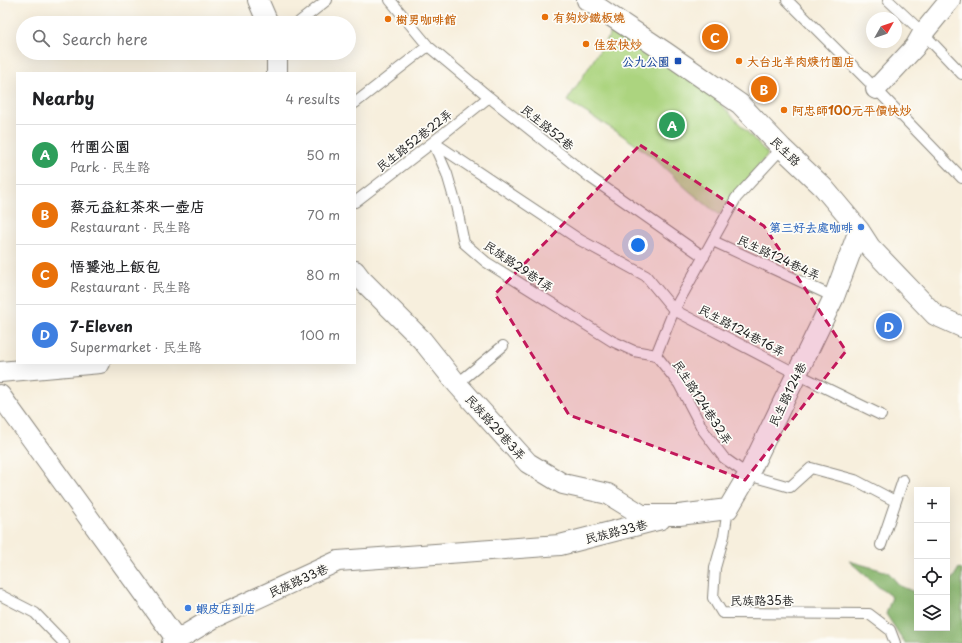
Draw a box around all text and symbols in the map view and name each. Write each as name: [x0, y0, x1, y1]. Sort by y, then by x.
place label: 有夠炒鐵板燒: [553, 8, 625, 26]
place label: 樹男咖啡館: [396, 10, 457, 28]
marker: 有夠炒鐵板燒: [540, 12, 550, 22]
north arrow: [866, 12, 902, 48]
marker: 樹男咖啡館: [383, 14, 393, 24]
search box: [16, 16, 356, 60]
pin: C: [702, 22, 728, 52]
icon: search: [30, 27, 52, 49]
text: Search here: [62, 27, 148, 50]
place label: 佳宏快炒: [594, 35, 642, 53]
marker: 佳宏快炒: [581, 39, 591, 49]
place label: 公九公園: [622, 52, 670, 70]
place label: 大台北羊肉焿竹圍店: [747, 52, 855, 70]
marker: 公九公園: [673, 56, 683, 66]
marker: 大台北羊肉焿竹圍店: [734, 56, 744, 66]
pin: B: [751, 74, 777, 104]
text: Nearby: [32, 85, 94, 111]
text: 4 results: [286, 89, 340, 108]
street label: 民生路52巷: [518, 100, 578, 154]
place label: 阿忠師100元平價快炒: [792, 101, 911, 119]
street label: 民生路52巷22弄: [372, 105, 456, 175]
marker: 阿忠師100元平價快炒: [779, 105, 789, 115]
pin: A: [659, 110, 685, 140]
street label: 民生路: [767, 132, 805, 170]
text: 竹圍公園: [70, 134, 130, 157]
text: A: [40, 145, 50, 164]
text: 50 m: [306, 145, 340, 164]
text: Park · 民生路: [70, 157, 150, 176]
text: 蔡元益紅茶來一壺店: [70, 194, 205, 217]
text: B: [41, 205, 49, 224]
text: 70 m: [307, 205, 340, 224]
text: Restaurant · 民生路: [70, 217, 191, 236]
place label: 第三好去處咖啡: [769, 218, 853, 236]
marker: 第三好去處咖啡: [856, 222, 866, 232]
street label: 民生路124巷4弄: [735, 230, 823, 284]
your location: [628, 235, 648, 255]
street label: 民族路29巷1弄: [481, 236, 557, 296]
text: 悟饕池上飯包: [70, 254, 160, 277]
text: C: [40, 265, 50, 284]
text: 80 m: [306, 265, 340, 284]
text: Restaurant · 民生路: [70, 277, 191, 296]
street label: 民生路124巷16弄: [696, 300, 788, 360]
pin: D: [876, 311, 902, 341]
text: 7-Eleven: [70, 314, 133, 337]
text: D: [40, 325, 50, 344]
text: 100 m: [300, 325, 340, 344]
text: Supermarket · 民生路: [70, 337, 202, 356]
street label: 民生路124巷32弄: [669, 356, 737, 448]
street label: 民生路124巷: [764, 359, 810, 429]
street label: 民族路29巷3弄: [461, 390, 531, 464]
map controls: [914, 487, 950, 631]
button: +: [914, 487, 950, 523]
street label: 民族路33巷: [583, 515, 649, 547]
button: −: [914, 523, 950, 559]
street label: 民族路33巷: [265, 559, 331, 601]
button: locate: [914, 559, 950, 595]
street label: 民族路35巷: [730, 591, 794, 609]
button: layers: [914, 595, 950, 631]
place label: 蝦皮店到店: [196, 599, 256, 617]
marker: 蝦皮店到店: [183, 603, 193, 613]

